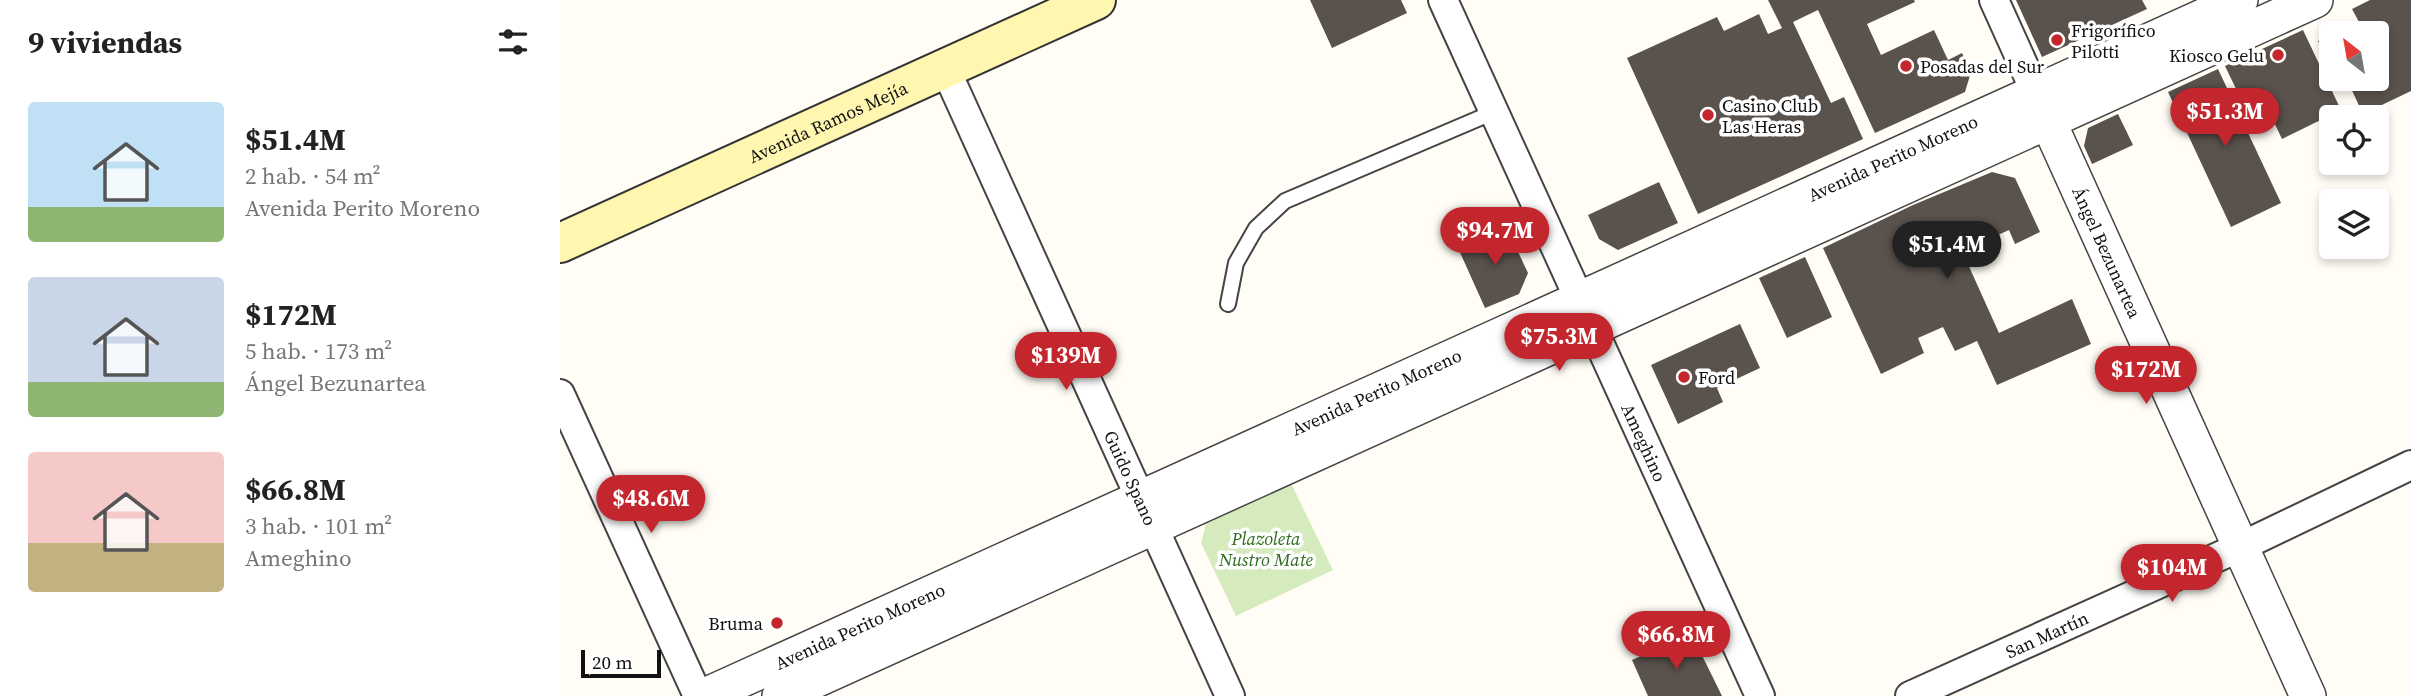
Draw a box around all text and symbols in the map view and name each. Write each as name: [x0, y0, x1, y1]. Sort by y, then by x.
place label: Frigorífico Pilotti: [2071, 18, 2156, 64]
north arrow: [2319, 21, 2389, 91]
map controls: [2319, 21, 2389, 259]
text: 9 viviendas: [28, 22, 182, 63]
icon: filters: [494, 23, 532, 61]
marker: Frigorífico Pilotti: [2049, 32, 2065, 48]
place label: Kiosco Gelu: [2169, 43, 2264, 68]
marker: Kiosco Gelu: [2270, 47, 2286, 63]
place label: Posadas del Sur: [1920, 54, 2045, 79]
marker: Posadas del Sur: [1898, 58, 1914, 74]
street label: Avenida Ramos Mejía: [744, 74, 912, 169]
pin: $51.3M: [2168, 88, 2282, 148]
place label: Casino Club Las Heras: [1722, 93, 1818, 139]
text: $51.3M: [2186, 95, 2264, 127]
button: locate: [2319, 105, 2389, 175]
marker: Casino Club Las Heras: [1700, 107, 1716, 123]
street label: Avenida Perito Moreno: [1804, 108, 1982, 207]
text: $51.4M: [245, 119, 346, 160]
icon: home: [84, 130, 168, 214]
text: 2 hab. · 54 m²: [245, 160, 381, 192]
street label: Ángel Bezunartea: [2067, 182, 2148, 323]
button: layers: [2319, 189, 2389, 259]
text: Avenida Perito Moreno: [245, 192, 480, 224]
pin: $94.7M: [1438, 208, 1552, 267]
text: $94.7M: [1456, 214, 1534, 246]
pin: $51.4M: [1890, 222, 2004, 281]
text: $51.4M: [1908, 228, 1986, 260]
text: $172M: [245, 294, 337, 335]
icon: home: [84, 305, 168, 389]
pin: $75.3M: [1502, 314, 1616, 373]
text: $75.3M: [1520, 320, 1598, 352]
pin: $139M: [1017, 332, 1115, 392]
text: 5 hab. · 173 m²: [245, 335, 392, 367]
text: $139M: [1031, 339, 1101, 371]
street label: Avenida Perito Moreno: [1287, 342, 1465, 441]
pin: $172M: [2097, 346, 2195, 406]
text: $172M: [2111, 353, 2181, 385]
place label: Ford: [1698, 365, 1735, 390]
text: Ángel Bezunartea: [245, 367, 426, 399]
marker: Ford: [1676, 369, 1692, 385]
street label: Ameghino: [1616, 399, 1673, 486]
street label: Guido Spano: [1099, 426, 1163, 529]
text: $66.8M: [245, 469, 346, 510]
pin: $48.6M: [594, 476, 708, 535]
icon: home: [84, 480, 168, 564]
text: $48.6M: [612, 482, 690, 514]
text: 3 hab. · 101 m²: [245, 510, 392, 542]
park label: Plazoleta Nustro Mate: [1218, 526, 1314, 572]
text: Ameghino: [245, 542, 352, 574]
pin: $104M: [2123, 544, 2221, 604]
text: $104M: [2137, 551, 2207, 583]
street label: Avenida Perito Moreno: [771, 576, 949, 675]
street label: San Martín: [2001, 605, 2092, 664]
place label: Bruma: [708, 611, 764, 636]
pin: $66.8M: [1619, 612, 1733, 671]
marker: Bruma: [769, 615, 785, 631]
text: $66.8M: [1637, 618, 1715, 650]
scale bar: [581, 647, 662, 679]
text: 20 m: [592, 649, 633, 675]

